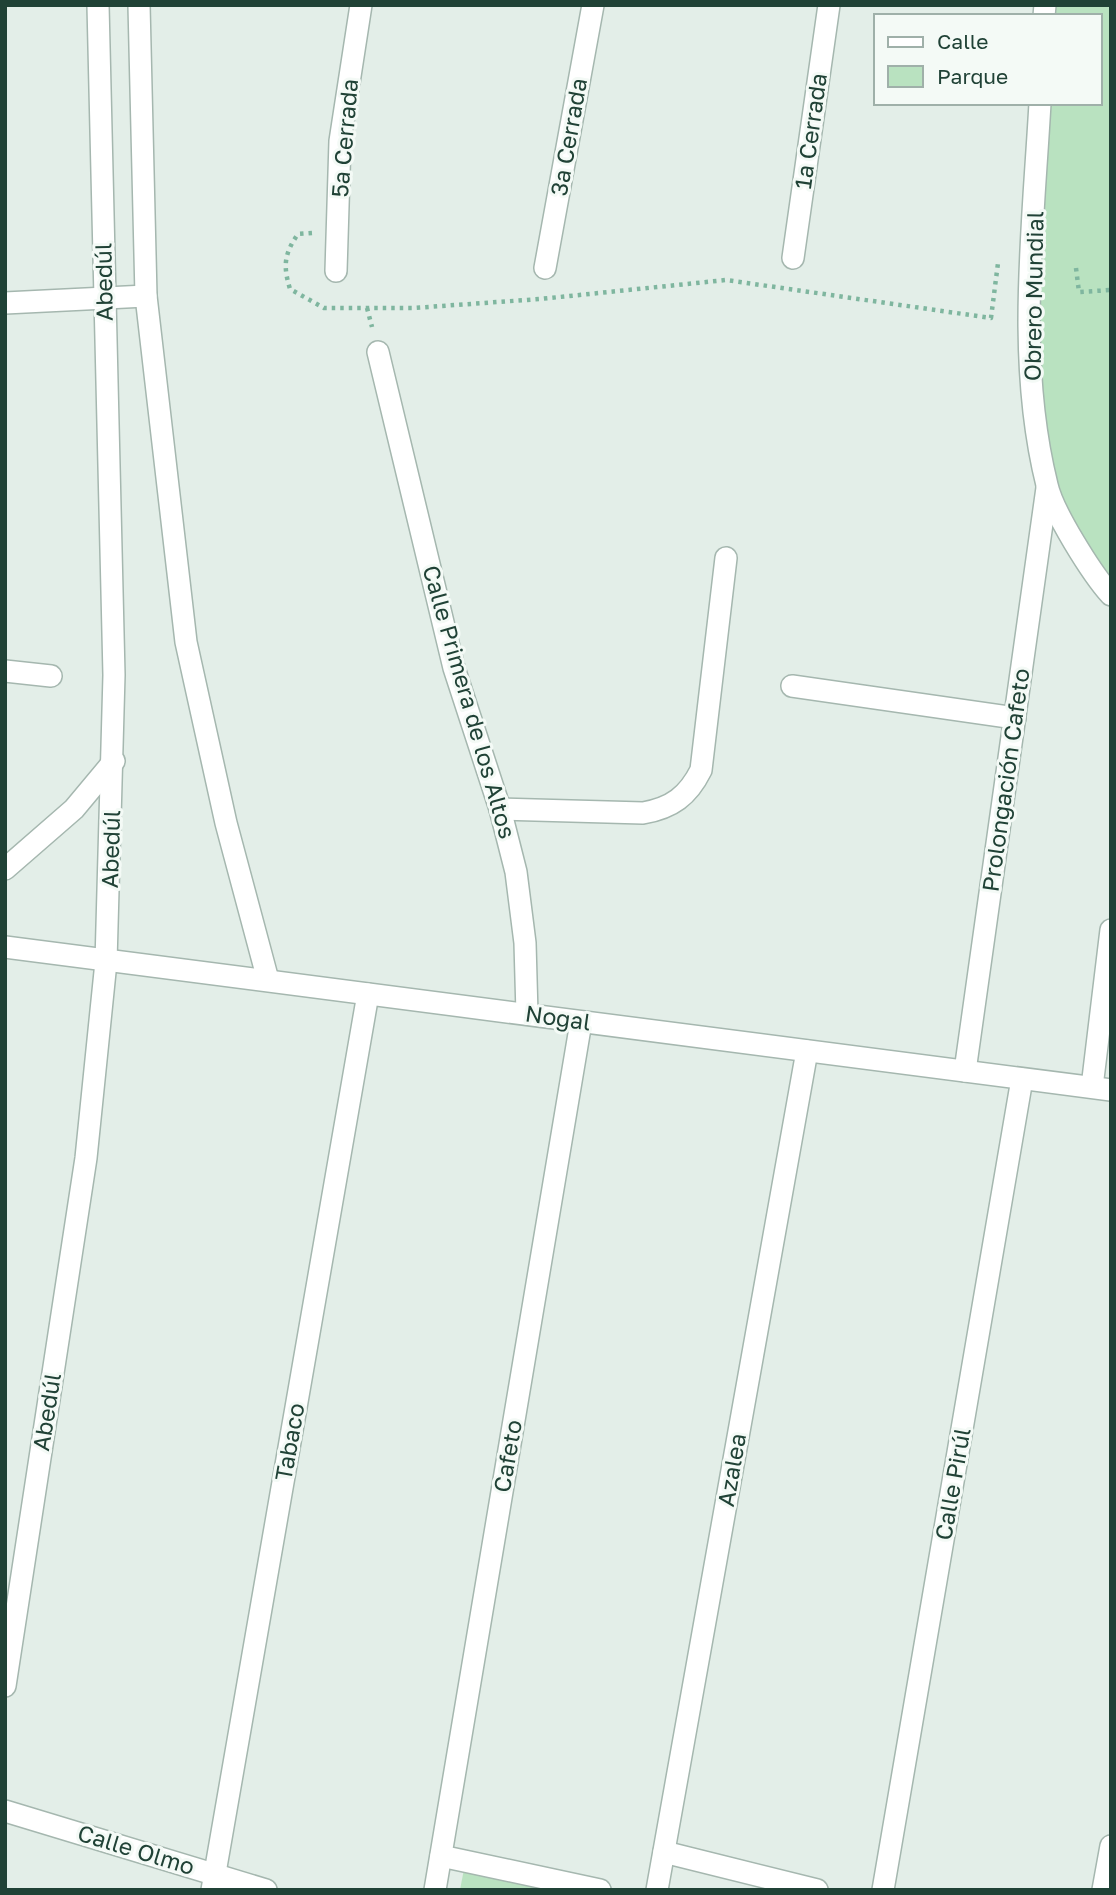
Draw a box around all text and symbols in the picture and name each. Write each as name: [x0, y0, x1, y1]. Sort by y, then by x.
legend: [874, 14, 1102, 105]
text: Calle: [937, 28, 989, 54]
text: Parque: [937, 63, 1008, 89]
street label: 1a Cerrada: [788, 71, 832, 191]
street label: 3a Cerrada: [544, 76, 592, 198]
street label: 5a Cerrada: [325, 77, 363, 198]
street label: Obrero Mundial: [1018, 211, 1048, 381]
street label: Abedúl: [88, 243, 118, 321]
street label: Calle Primera de los Altos: [418, 562, 522, 841]
street label: Prolongación Cafeto: [975, 666, 1035, 893]
street label: Abedúl: [95, 809, 125, 889]
street label: Nogal: [524, 999, 593, 1035]
street label: Abedúl: [26, 1371, 66, 1453]
street label: Tabaco: [268, 1401, 310, 1483]
street label: Cafeto: [487, 1417, 527, 1494]
street label: Calle Pirúl: [928, 1425, 976, 1542]
street label: Azalea: [711, 1431, 751, 1509]
street label: Calle Olmo: [74, 1818, 198, 1880]

